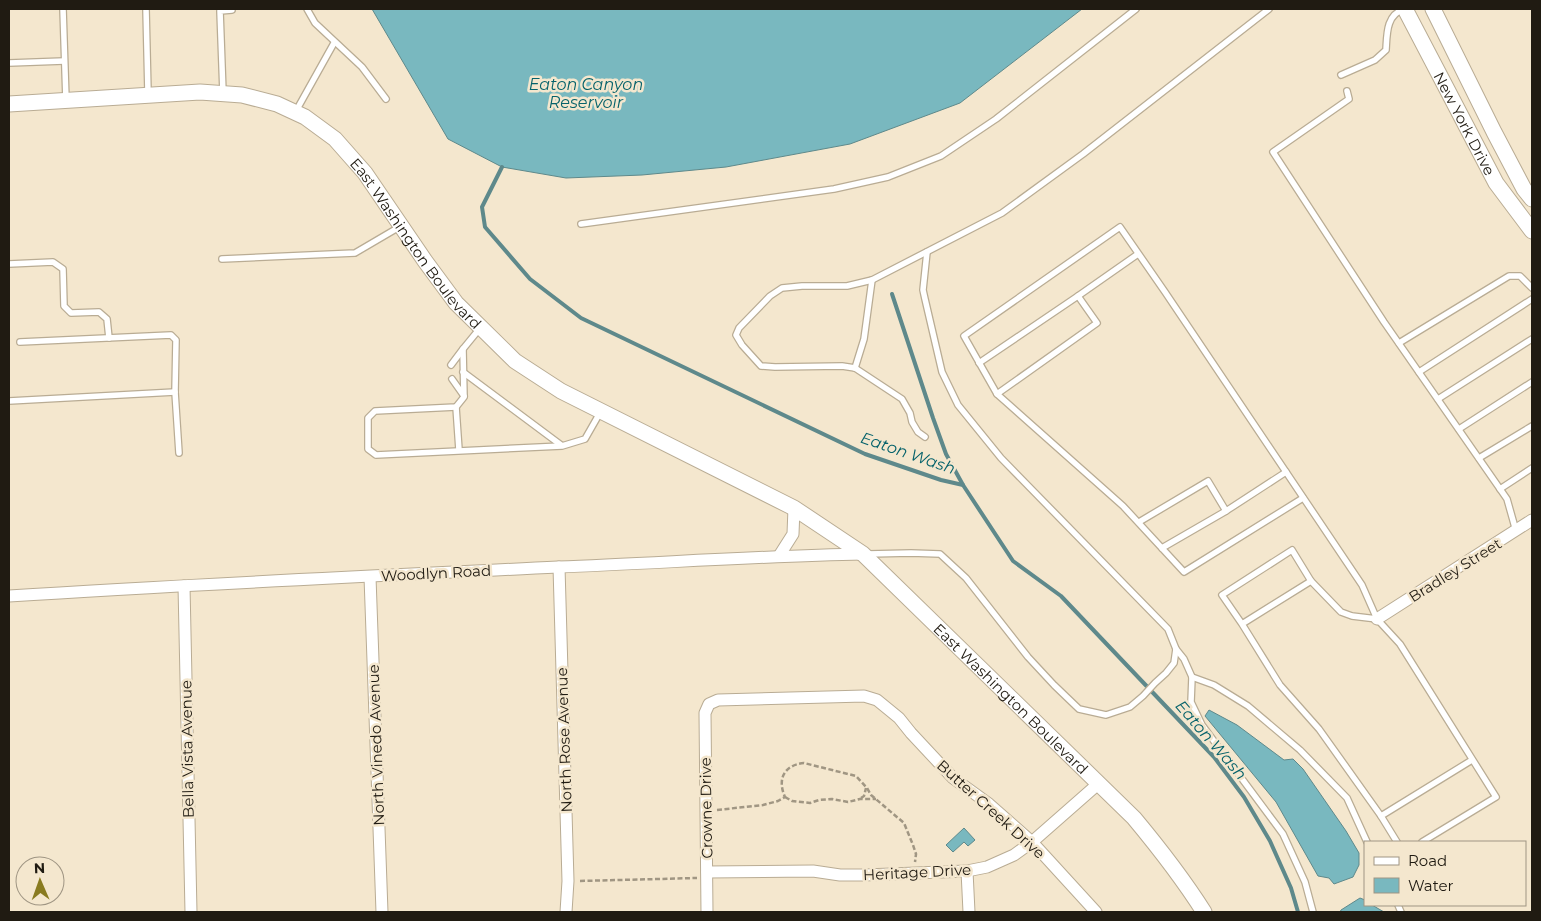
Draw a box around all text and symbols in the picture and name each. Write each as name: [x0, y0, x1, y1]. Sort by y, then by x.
street label: New York Drive: [1430, 68, 1500, 178]
water label: Eaton Canyon Reservoir: [529, 75, 643, 112]
street label: East Washington Boulevard: [346, 154, 486, 333]
water label: Eaton Wash: [858, 428, 958, 478]
street label: Bradley Street: [1405, 534, 1505, 606]
street label: Woodlyn Road: [380, 561, 492, 585]
street label: East Washington Boulevard: [930, 619, 1093, 778]
street label: North Vinedo Avenue: [364, 664, 388, 826]
street label: North Rose Avenue: [552, 667, 576, 813]
street label: Bella Vista Avenue: [176, 680, 198, 818]
water label: Eaton Wash: [1171, 697, 1251, 783]
street label: Butter Creek Drive: [933, 755, 1049, 863]
street label: Crowne Drive: [696, 757, 716, 859]
legend: [1364, 841, 1526, 906]
text: Road: [1408, 851, 1447, 870]
north arrow: [15, 856, 65, 906]
text: N: [34, 859, 46, 877]
street label: Heritage Drive: [862, 860, 972, 884]
text: Water: [1408, 876, 1454, 895]

